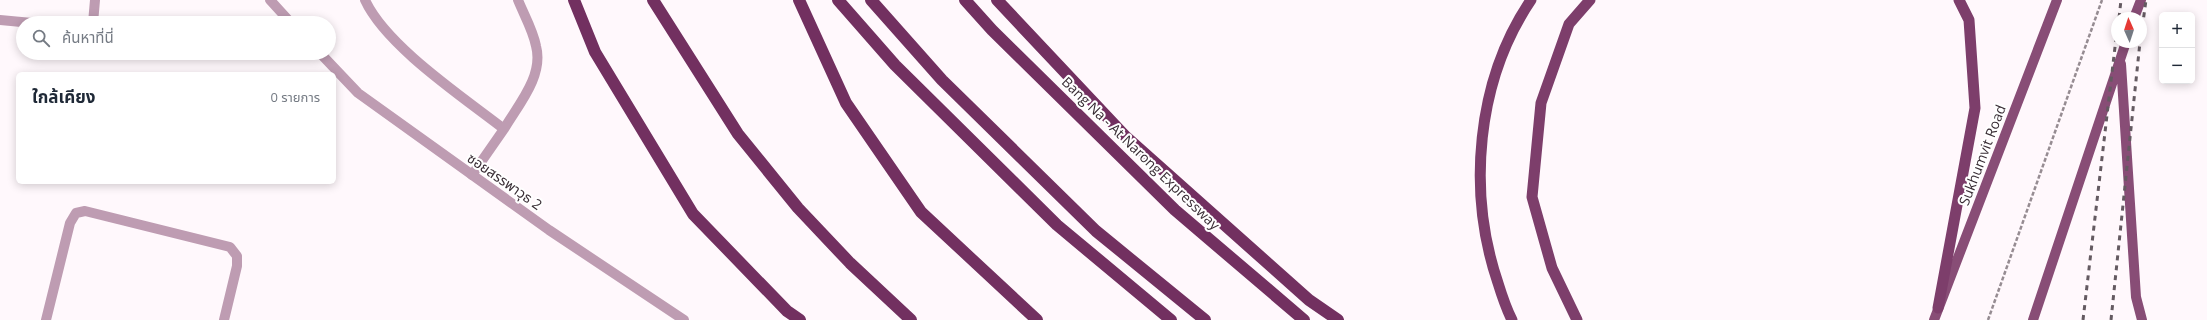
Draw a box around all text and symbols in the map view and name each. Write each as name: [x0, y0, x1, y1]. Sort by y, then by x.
north arrow: [2111, 12, 2147, 48]
map controls: [2159, 12, 2195, 84]
button: +: [2159, 12, 2195, 48]
search box: [16, 16, 336, 60]
icon: search: [30, 27, 52, 49]
text: ค้นหาที่นี่: [62, 27, 114, 47]
button: −: [2159, 48, 2195, 84]
street label: Bang Na - At Narong Expressway: [1058, 72, 1225, 234]
text: ใกล้เคียง: [32, 85, 95, 108]
text: 0 รายการ: [270, 88, 320, 106]
street label: Sukhumvit Road: [1954, 102, 2010, 208]
street label: ซอยสรรพาวุธ 2: [464, 148, 546, 214]

